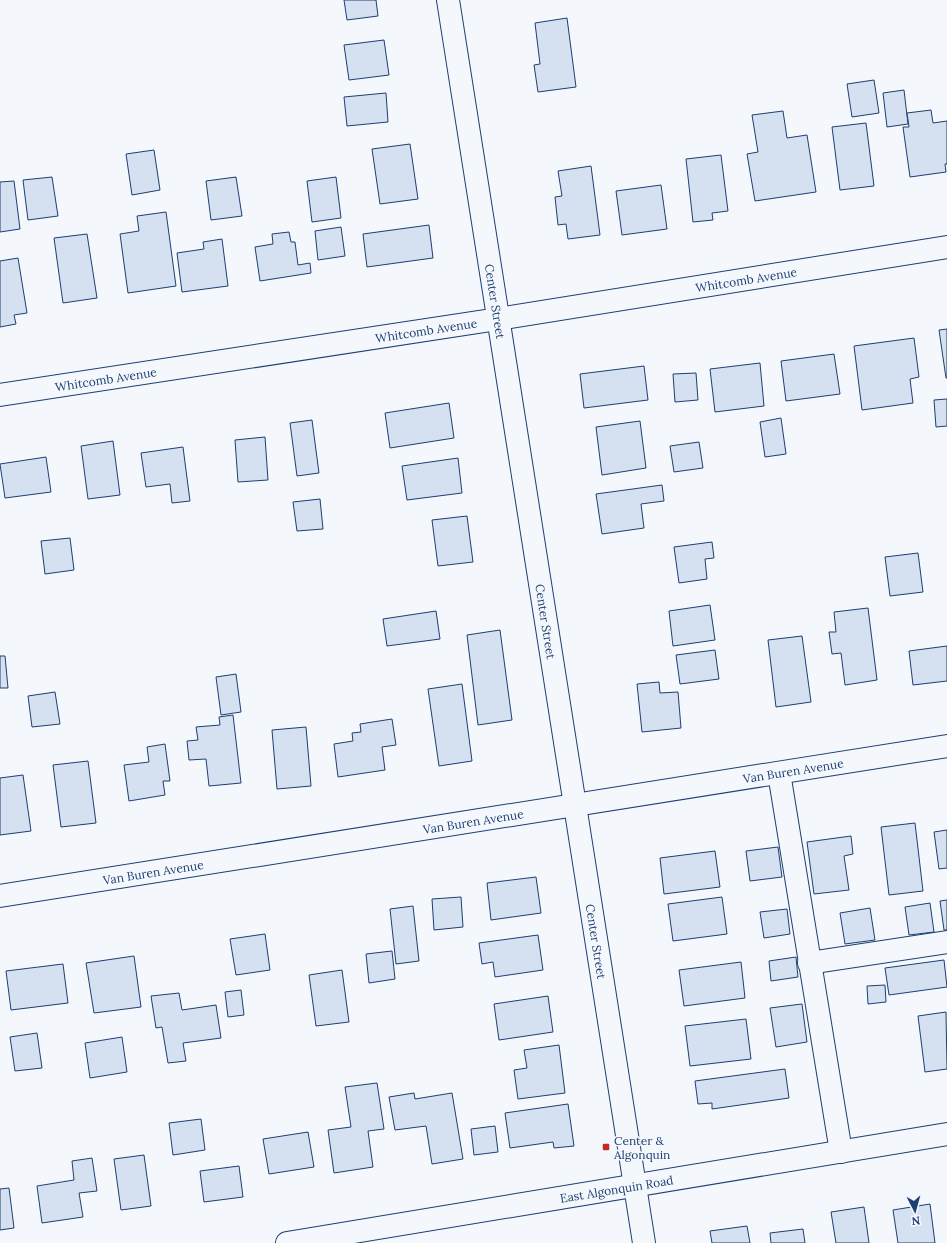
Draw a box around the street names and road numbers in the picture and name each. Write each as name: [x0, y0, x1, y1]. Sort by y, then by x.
street label: Center Street: [482, 263, 509, 340]
street label: Whitcomb Avenue: [694, 264, 798, 295]
street label: Whitcomb Avenue: [374, 315, 478, 345]
street label: Whitcomb Avenue: [54, 364, 158, 394]
street label: Center Street: [533, 583, 559, 660]
street label: Van Buren Avenue: [741, 755, 845, 786]
street label: Van Buren Avenue: [421, 806, 525, 837]
street label: Van Buren Avenue: [101, 856, 205, 887]
street label: Center Street: [583, 903, 610, 980]
street label: East Algonquin Road: [559, 1172, 674, 1205]

